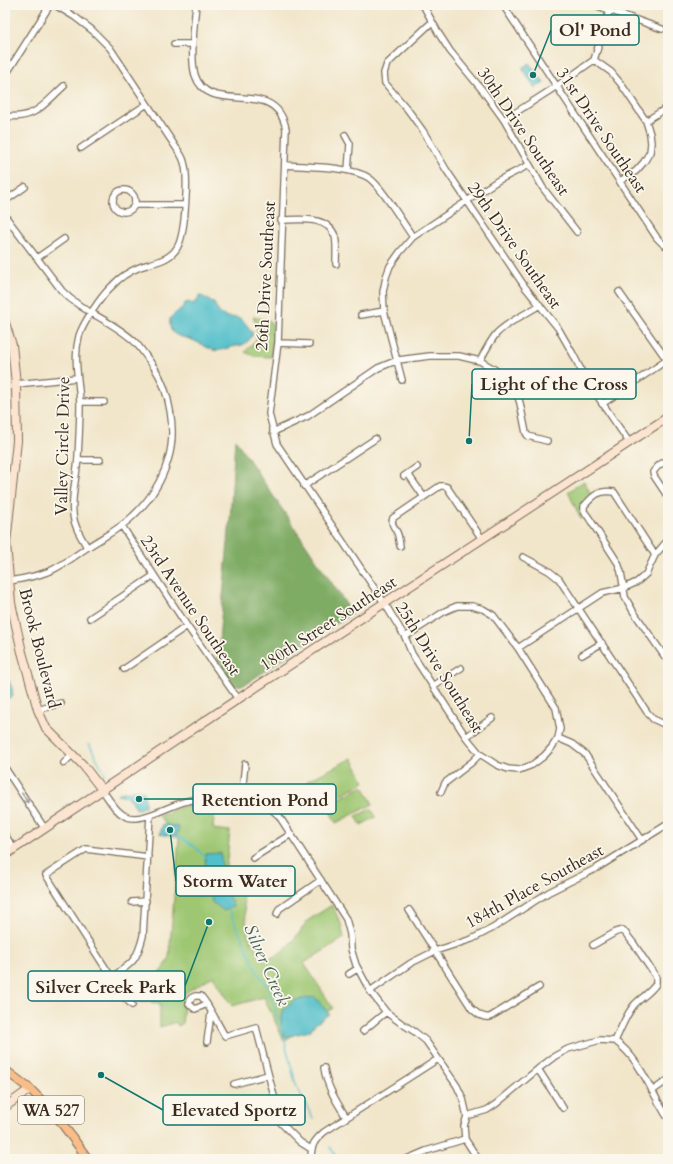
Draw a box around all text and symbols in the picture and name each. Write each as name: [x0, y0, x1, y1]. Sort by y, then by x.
callout: Ol' Pond: [551, 15, 639, 45]
text: Ol' Pond: [559, 18, 632, 43]
street label: 30th Drive Southeast: [472, 63, 575, 200]
street label: 31st Drive Southeast: [551, 63, 652, 198]
street label: 29th Drive Southeast: [462, 177, 567, 314]
street label: 26th Drive Southeast: [250, 200, 281, 352]
callout: Light of the Cross: [472, 369, 636, 399]
text: Light of the Cross: [480, 372, 628, 397]
street label: Valley Circle Drive: [50, 376, 75, 516]
street label: 23rd Avenue Southeast: [135, 531, 247, 681]
street label: 180th Street Southeast: [255, 570, 402, 676]
street label: Brook Boulevard: [13, 586, 66, 711]
street label: 25th Drive Southeast: [390, 597, 489, 738]
callout: Retention Pond: [193, 784, 336, 814]
text: Retention Pond: [201, 788, 329, 813]
one-way arrow: [21, 793, 29, 804]
street label: 184th Place Southeast: [461, 839, 608, 934]
callout: Storm Water: [176, 866, 295, 896]
text: Storm Water: [183, 869, 288, 894]
water label: Silver Creek: [237, 920, 296, 1010]
callout: Silver Creek Park: [28, 971, 185, 1001]
text: Silver Creek Park: [36, 975, 177, 1000]
callout: Elevated Sportz: [163, 1095, 305, 1125]
road number: WA 527: [18, 1096, 84, 1124]
text: Elevated Sportz: [171, 1098, 297, 1123]

